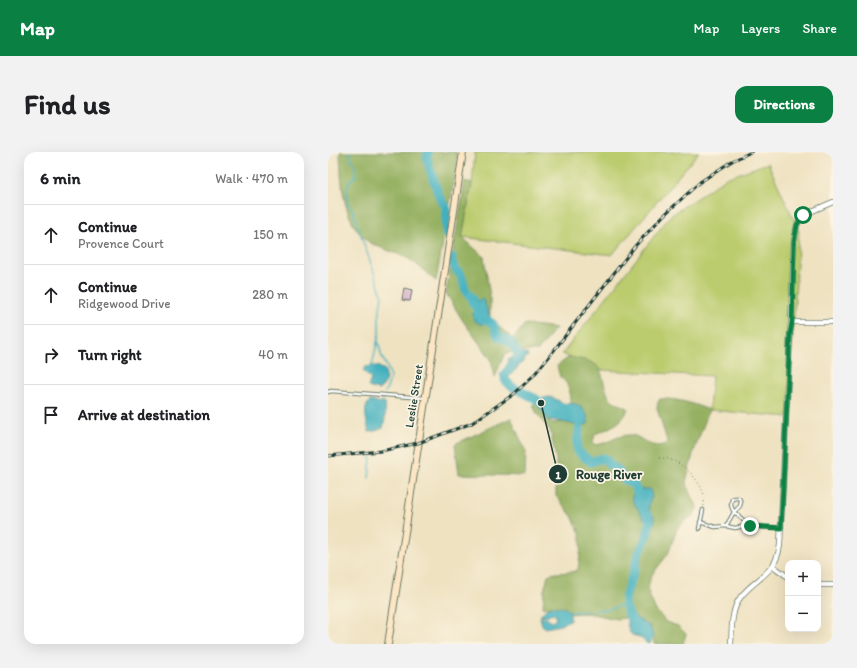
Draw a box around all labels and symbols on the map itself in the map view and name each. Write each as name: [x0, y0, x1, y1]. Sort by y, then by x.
route start: [794, 206, 812, 224]
street label: Leslie Street: [402, 363, 426, 429]
callout: Rouge River: [548, 462, 650, 487]
text: Rouge River: [576, 467, 643, 483]
text: 1: [555, 468, 561, 482]
route end: [741, 517, 759, 535]

